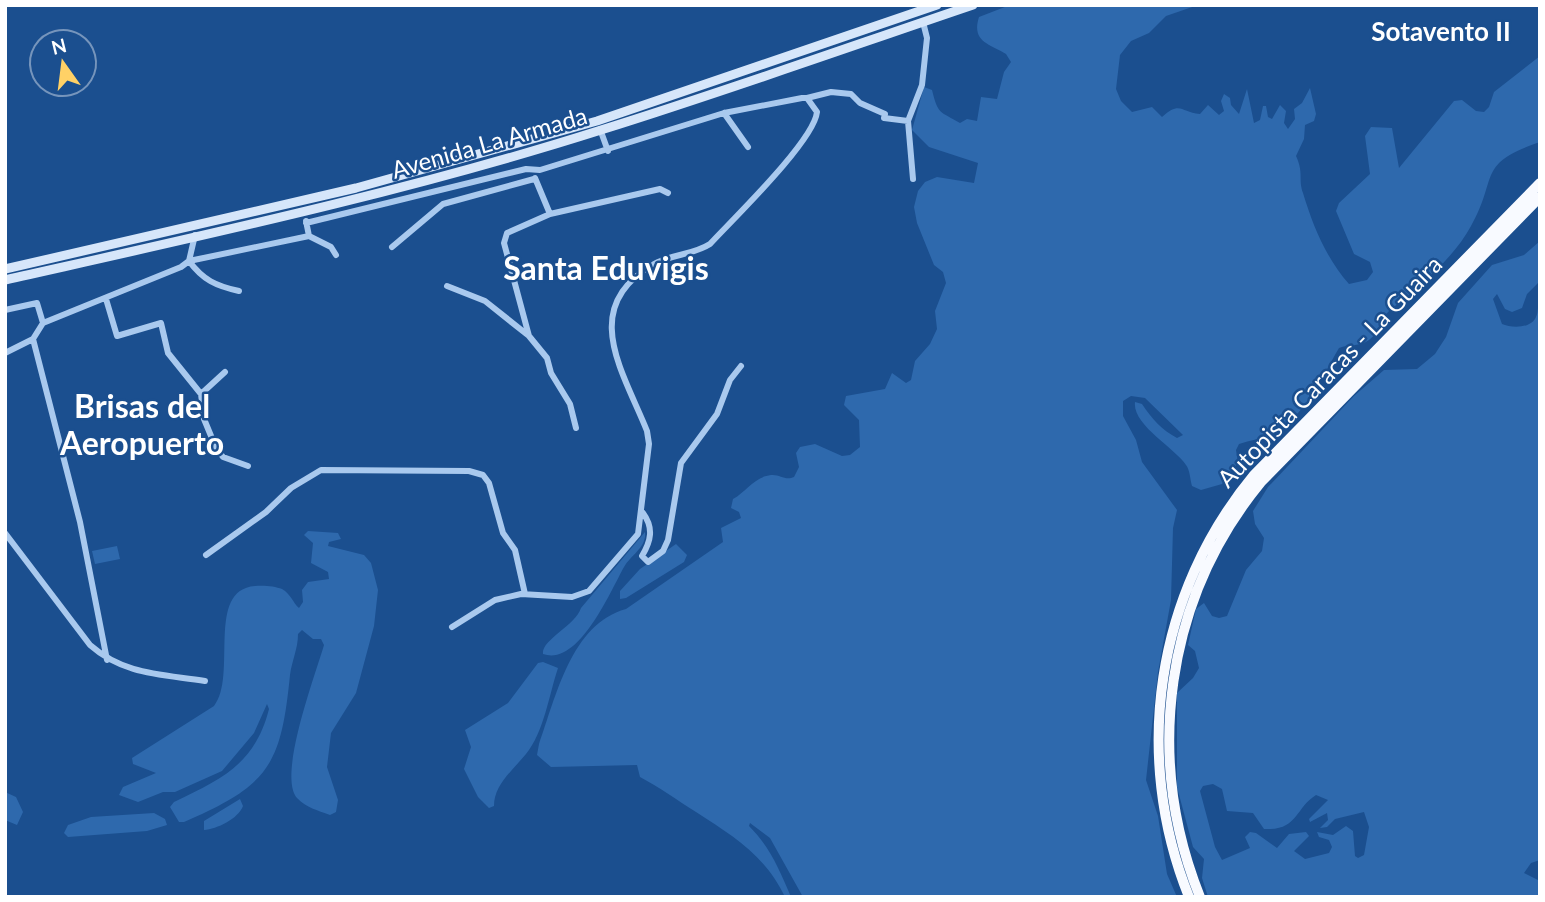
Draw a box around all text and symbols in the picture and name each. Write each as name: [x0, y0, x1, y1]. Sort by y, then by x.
district label: Sotavento II: [1371, 15, 1511, 47]
north arrow: [28, 28, 98, 98]
text: N: [49, 33, 69, 59]
street label: Avenida La Armada: [388, 100, 590, 184]
district label: Santa Eduvigis: [503, 248, 709, 287]
street label: Autopista Caracas - La Guaira: [1211, 249, 1447, 493]
district label: Brisas del Aeropuerto: [59, 386, 224, 462]

